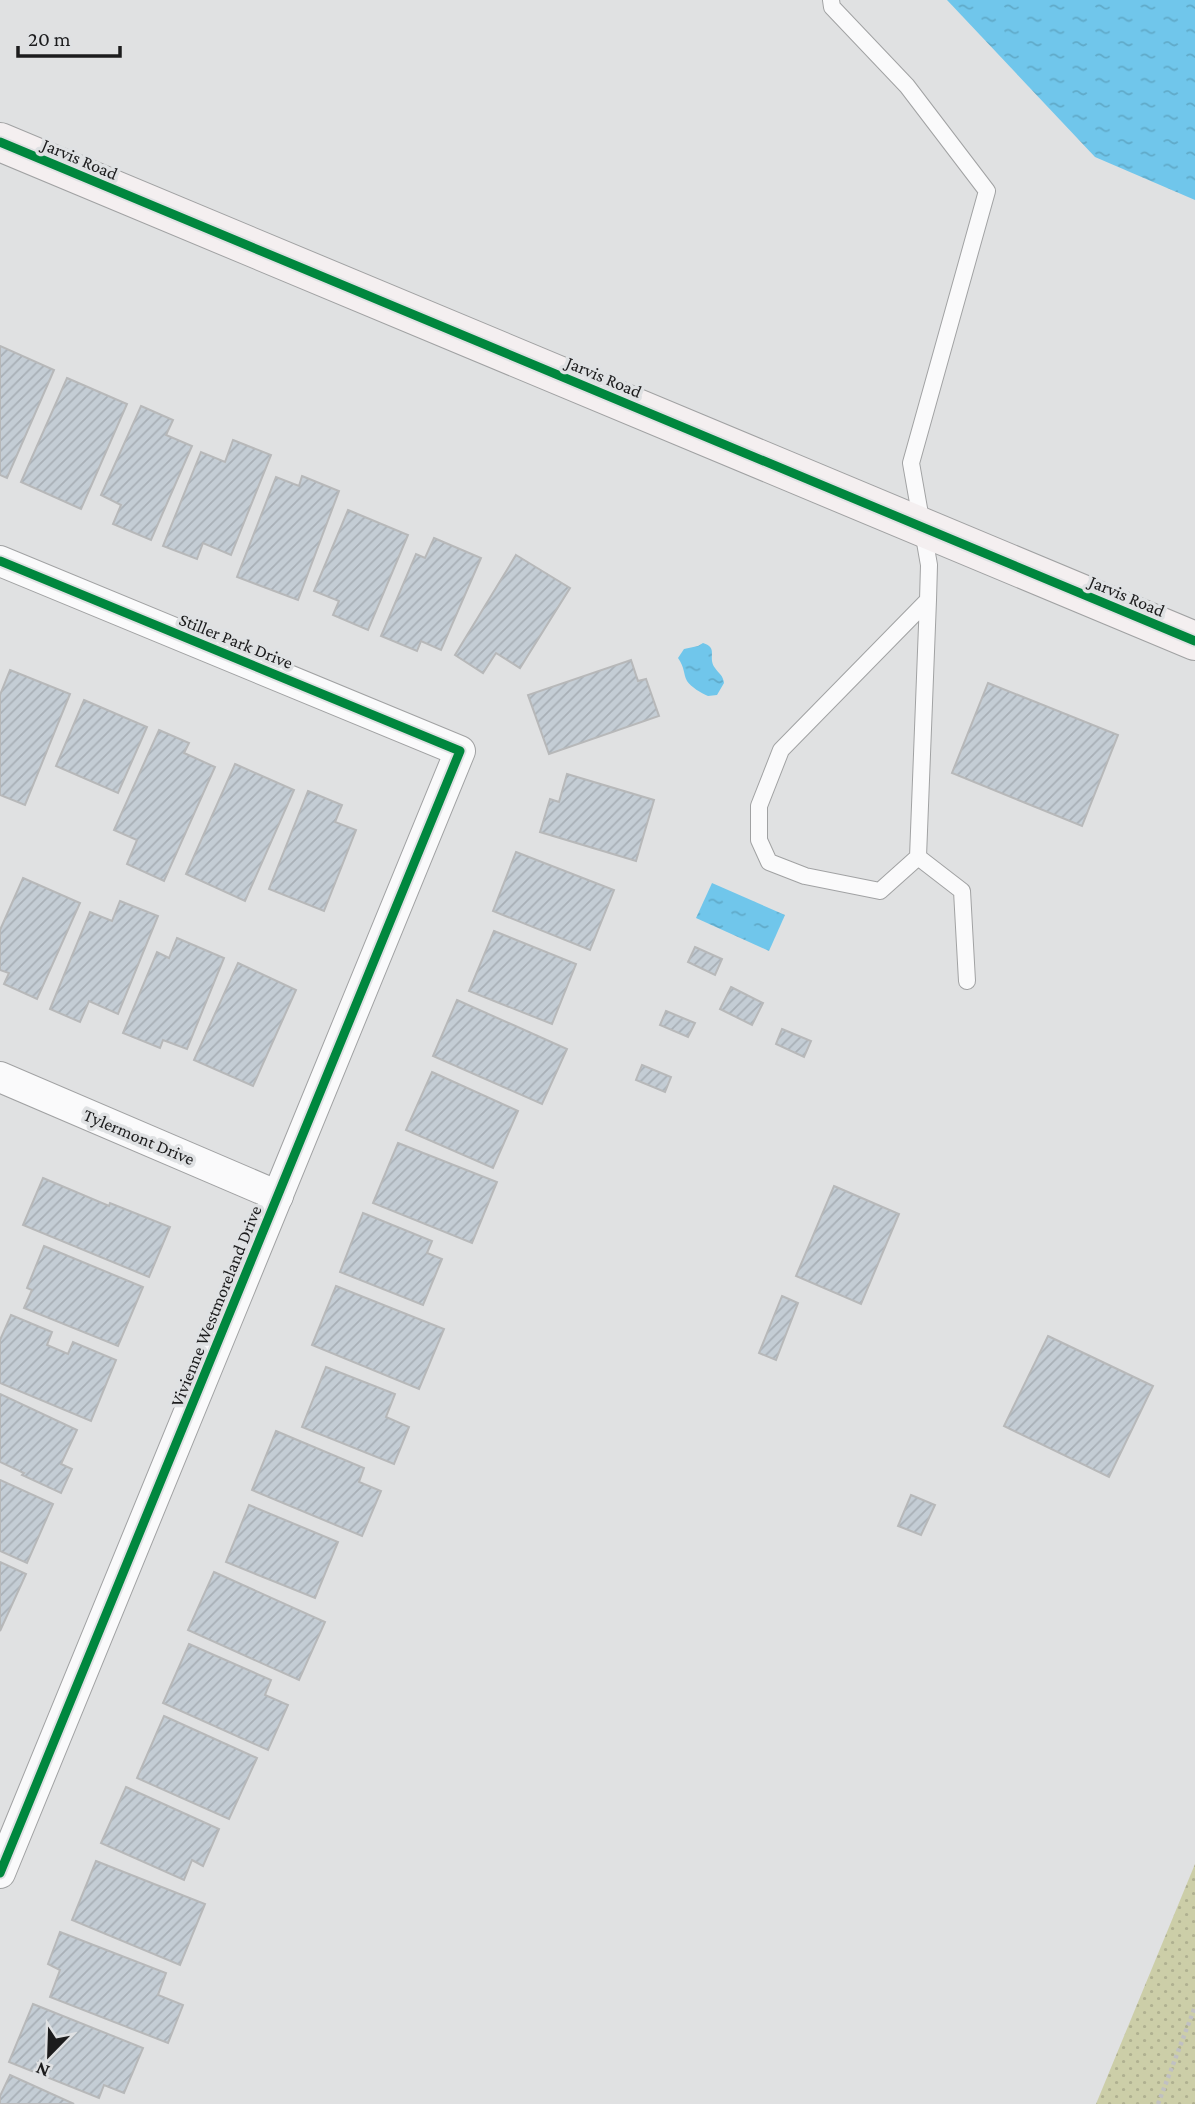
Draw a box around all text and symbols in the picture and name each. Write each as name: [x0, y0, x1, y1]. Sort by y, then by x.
scale bar: [18, 14, 119, 58]
text: 20 m: [28, 27, 71, 51]
street label: Jarvis Road: [37, 133, 121, 184]
street label: Jarvis Road: [561, 351, 645, 402]
street label: Jarvis Road: [1084, 570, 1168, 621]
street label: Stiller Park Drive: [176, 609, 296, 673]
street label: Tylermont Drive: [80, 1105, 198, 1169]
street label: Vivienne Westmoreland Drive: [166, 1202, 266, 1409]
north arrow: [14, 2020, 84, 2090]
text: N: [32, 2058, 53, 2082]

